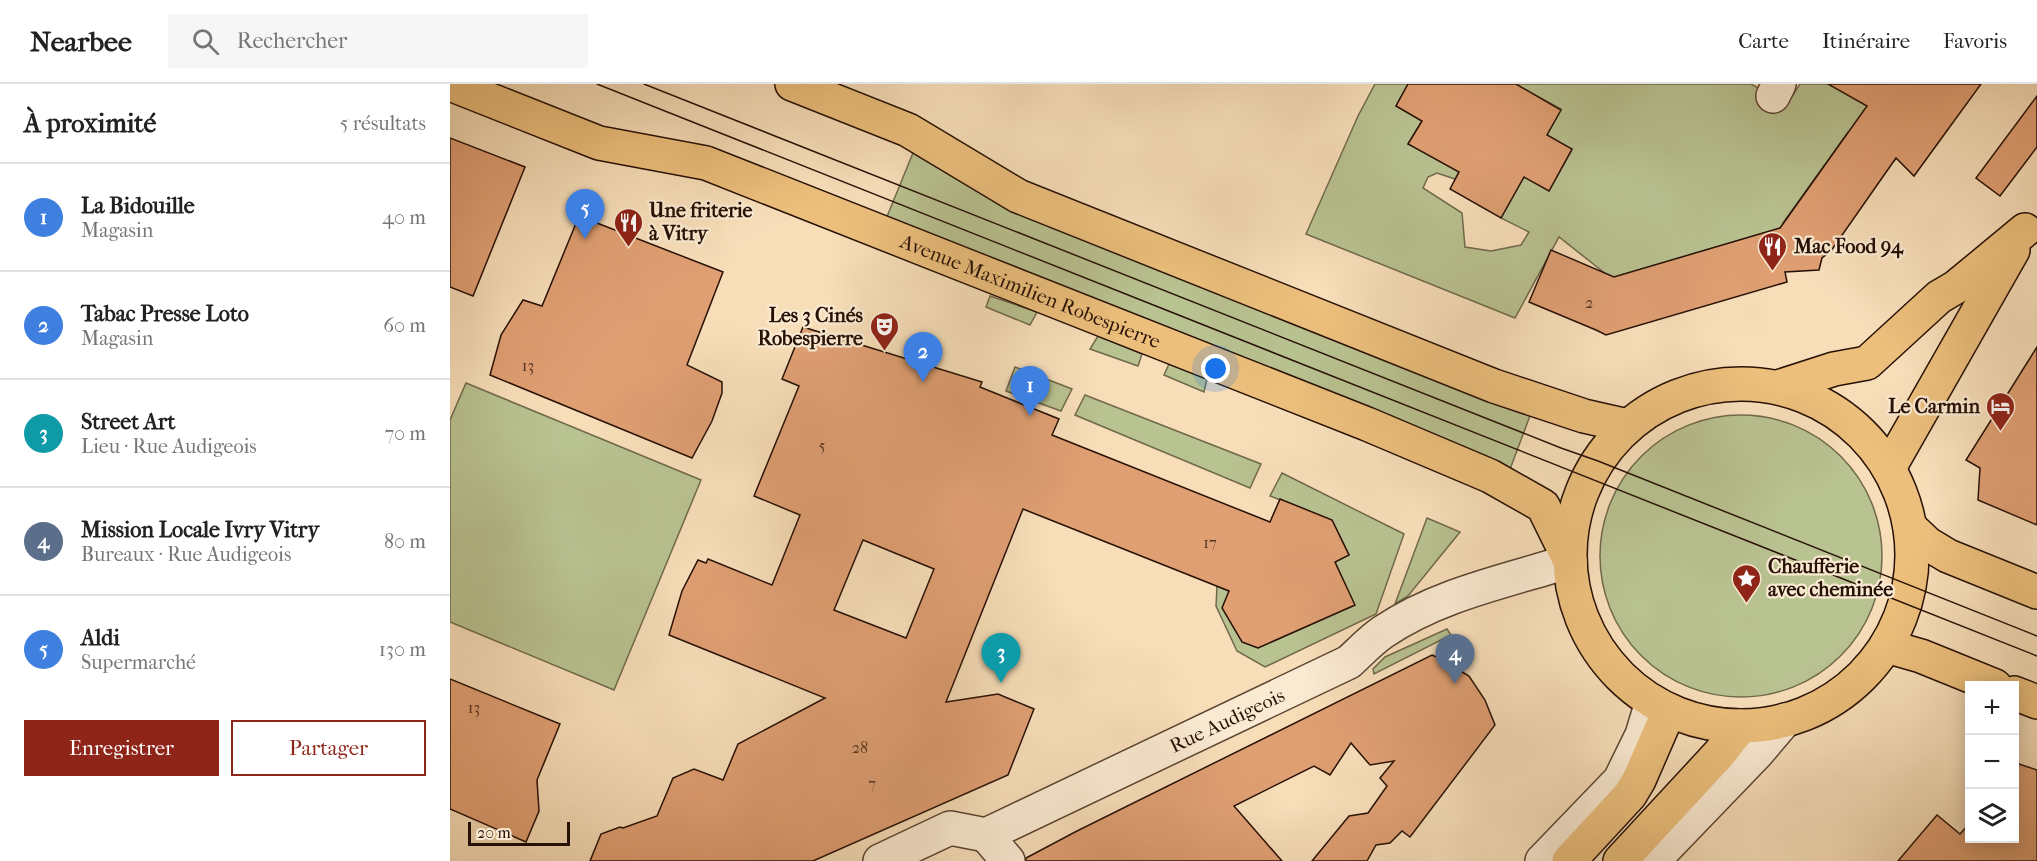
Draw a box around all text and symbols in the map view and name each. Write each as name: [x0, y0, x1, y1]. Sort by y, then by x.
search box: [168, 14, 588, 68]
text: Nearbee: [30, 25, 132, 58]
icon: search: [189, 25, 222, 58]
text: Rechercher: [237, 28, 347, 54]
text: Carte: [1738, 29, 1789, 53]
text: Itinéraire: [1822, 29, 1910, 53]
text: Favoris: [1943, 29, 2007, 53]
text: À proximité: [24, 108, 156, 139]
text: 5 résultats: [340, 112, 426, 135]
pin: 5: [566, 190, 604, 239]
text: La Bidouille: [81, 193, 195, 219]
place label: Une friterie à Vitry: [648, 199, 752, 245]
text: 1: [40, 206, 47, 229]
text: 40 m: [382, 206, 426, 229]
restaurant icon: Une friterie à Vitry: [612, 206, 644, 248]
text: Magasin: [81, 219, 153, 242]
street label: Avenue Maximilien Robespierre: [896, 230, 1164, 353]
restaurant icon: Mac Food 94: [1757, 230, 1789, 272]
place label: Mac Food 94: [1793, 235, 1904, 259]
house number: 2: [1585, 293, 1593, 312]
text: Tabac Presse Loto: [81, 301, 249, 327]
place label: Les 3 Cinés Robespierre: [758, 304, 864, 350]
theatre icon: Les 3 Cinés Robespierre: [868, 310, 900, 352]
text: 2: [38, 314, 49, 337]
text: 60 m: [383, 314, 426, 337]
text: Magasin: [81, 327, 153, 350]
pin: 2: [904, 332, 942, 382]
your location: [1201, 354, 1230, 383]
house number: 13: [522, 356, 534, 375]
pin: 1: [1010, 366, 1050, 416]
hotel icon: Le Carmin: [1985, 390, 2017, 432]
place label: Le Carmin: [1888, 395, 1980, 418]
text: Street Art: [81, 409, 175, 435]
text: 3: [39, 422, 48, 445]
text: 70 m: [384, 422, 426, 445]
text: Lieu · Rue Audigeois: [81, 435, 257, 458]
house number: 5: [819, 436, 826, 455]
text: Mission Locale Ivry Vitry: [81, 517, 319, 543]
text: 4: [38, 530, 49, 553]
text: 80 m: [384, 530, 426, 553]
house number: 17: [1203, 533, 1217, 552]
text: Bureaux · Rue Audigeois: [81, 543, 291, 566]
place label: Chaufferie avec cheminée: [1768, 555, 1893, 601]
place icon: Chaufferie avec cheminée: [1731, 562, 1763, 604]
text: Aldi: [81, 625, 120, 651]
pin: 3: [982, 634, 1020, 683]
pin: 4: [1436, 634, 1474, 684]
text: 5: [39, 638, 48, 661]
text: 130 m: [379, 638, 426, 661]
text: Supermarché: [81, 651, 196, 674]
map controls: [1965, 681, 2019, 843]
button: +: [1965, 681, 2019, 735]
street label: Rue Audigeois: [1166, 683, 1288, 758]
house number: 13: [468, 698, 480, 717]
button: Enregistrer: [24, 720, 219, 776]
button: Partager: [231, 720, 426, 776]
button: −: [1965, 735, 2019, 789]
house number: 28: [852, 738, 868, 757]
house number: 7: [868, 774, 876, 793]
button: layers: [1965, 789, 2019, 843]
scale bar: [468, 819, 570, 846]
text: 20 m: [477, 823, 511, 842]

